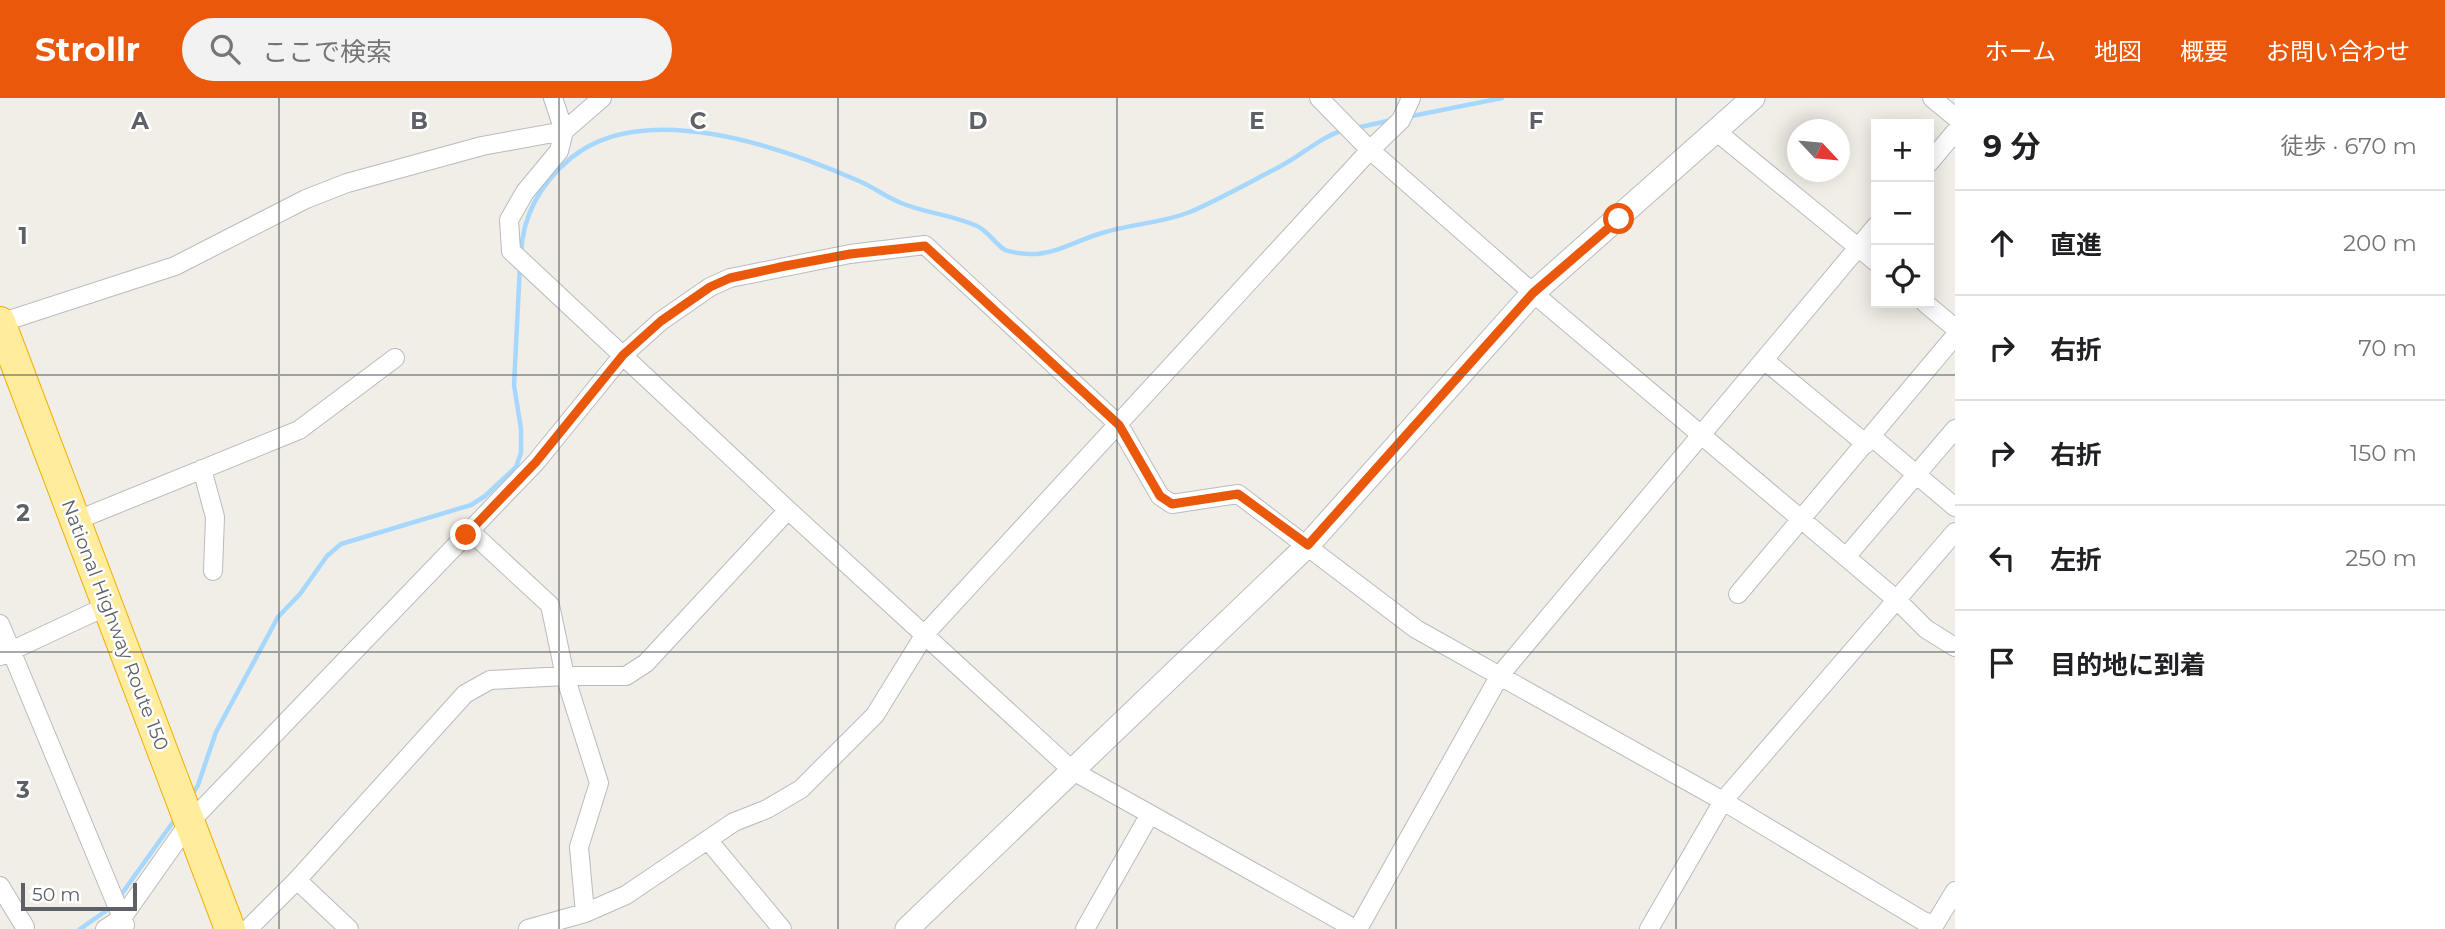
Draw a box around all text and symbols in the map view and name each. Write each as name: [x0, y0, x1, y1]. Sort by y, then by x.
search box: [182, 18, 672, 81]
text: Strollr: [35, 29, 140, 69]
icon: search: [206, 30, 244, 68]
text: ここで検索: [262, 36, 392, 68]
text: ホーム: [1985, 37, 2056, 66]
text: 地図: [2094, 37, 2142, 66]
text: 概要: [2180, 37, 2228, 66]
text: お問い合わせ: [2266, 37, 2410, 66]
text: A: [130, 107, 149, 135]
text: B: [410, 107, 428, 135]
text: C: [690, 107, 707, 135]
text: D: [969, 107, 988, 135]
text: E: [1249, 107, 1265, 135]
text: F: [1529, 107, 1544, 135]
north arrow: [1787, 119, 1850, 182]
map controls: [1871, 119, 1934, 308]
button: +: [1871, 119, 1934, 182]
text: 9 分: [1983, 128, 2041, 165]
text: 徒歩 · 670 m: [2281, 132, 2417, 160]
button: −: [1871, 182, 1934, 245]
route start: [1603, 203, 1634, 234]
text: 1: [18, 222, 28, 250]
icon: ahead: [1983, 224, 2021, 262]
text: 直進: [2050, 229, 2102, 261]
text: 200 m: [2343, 229, 2417, 257]
button: locate: [1871, 245, 1934, 308]
icon: right: [1983, 329, 2021, 367]
text: 右折: [2050, 334, 2102, 366]
text: 70 m: [2358, 334, 2417, 362]
icon: right: [1983, 434, 2021, 472]
text: 右折: [2050, 439, 2102, 471]
text: 150 m: [2350, 439, 2417, 467]
street label: National Highway Route 150: [56, 496, 174, 754]
text: 2: [16, 499, 30, 527]
route end: [450, 519, 481, 550]
icon: left: [1983, 539, 2021, 577]
text: 左折: [2050, 544, 2102, 576]
text: 250 m: [2345, 544, 2417, 572]
icon: arrive: [1983, 644, 2021, 682]
text: 目的地に到着: [2050, 649, 2206, 681]
text: 3: [15, 776, 30, 804]
scale bar: [21, 880, 136, 912]
text: 50 m: [32, 883, 80, 906]

